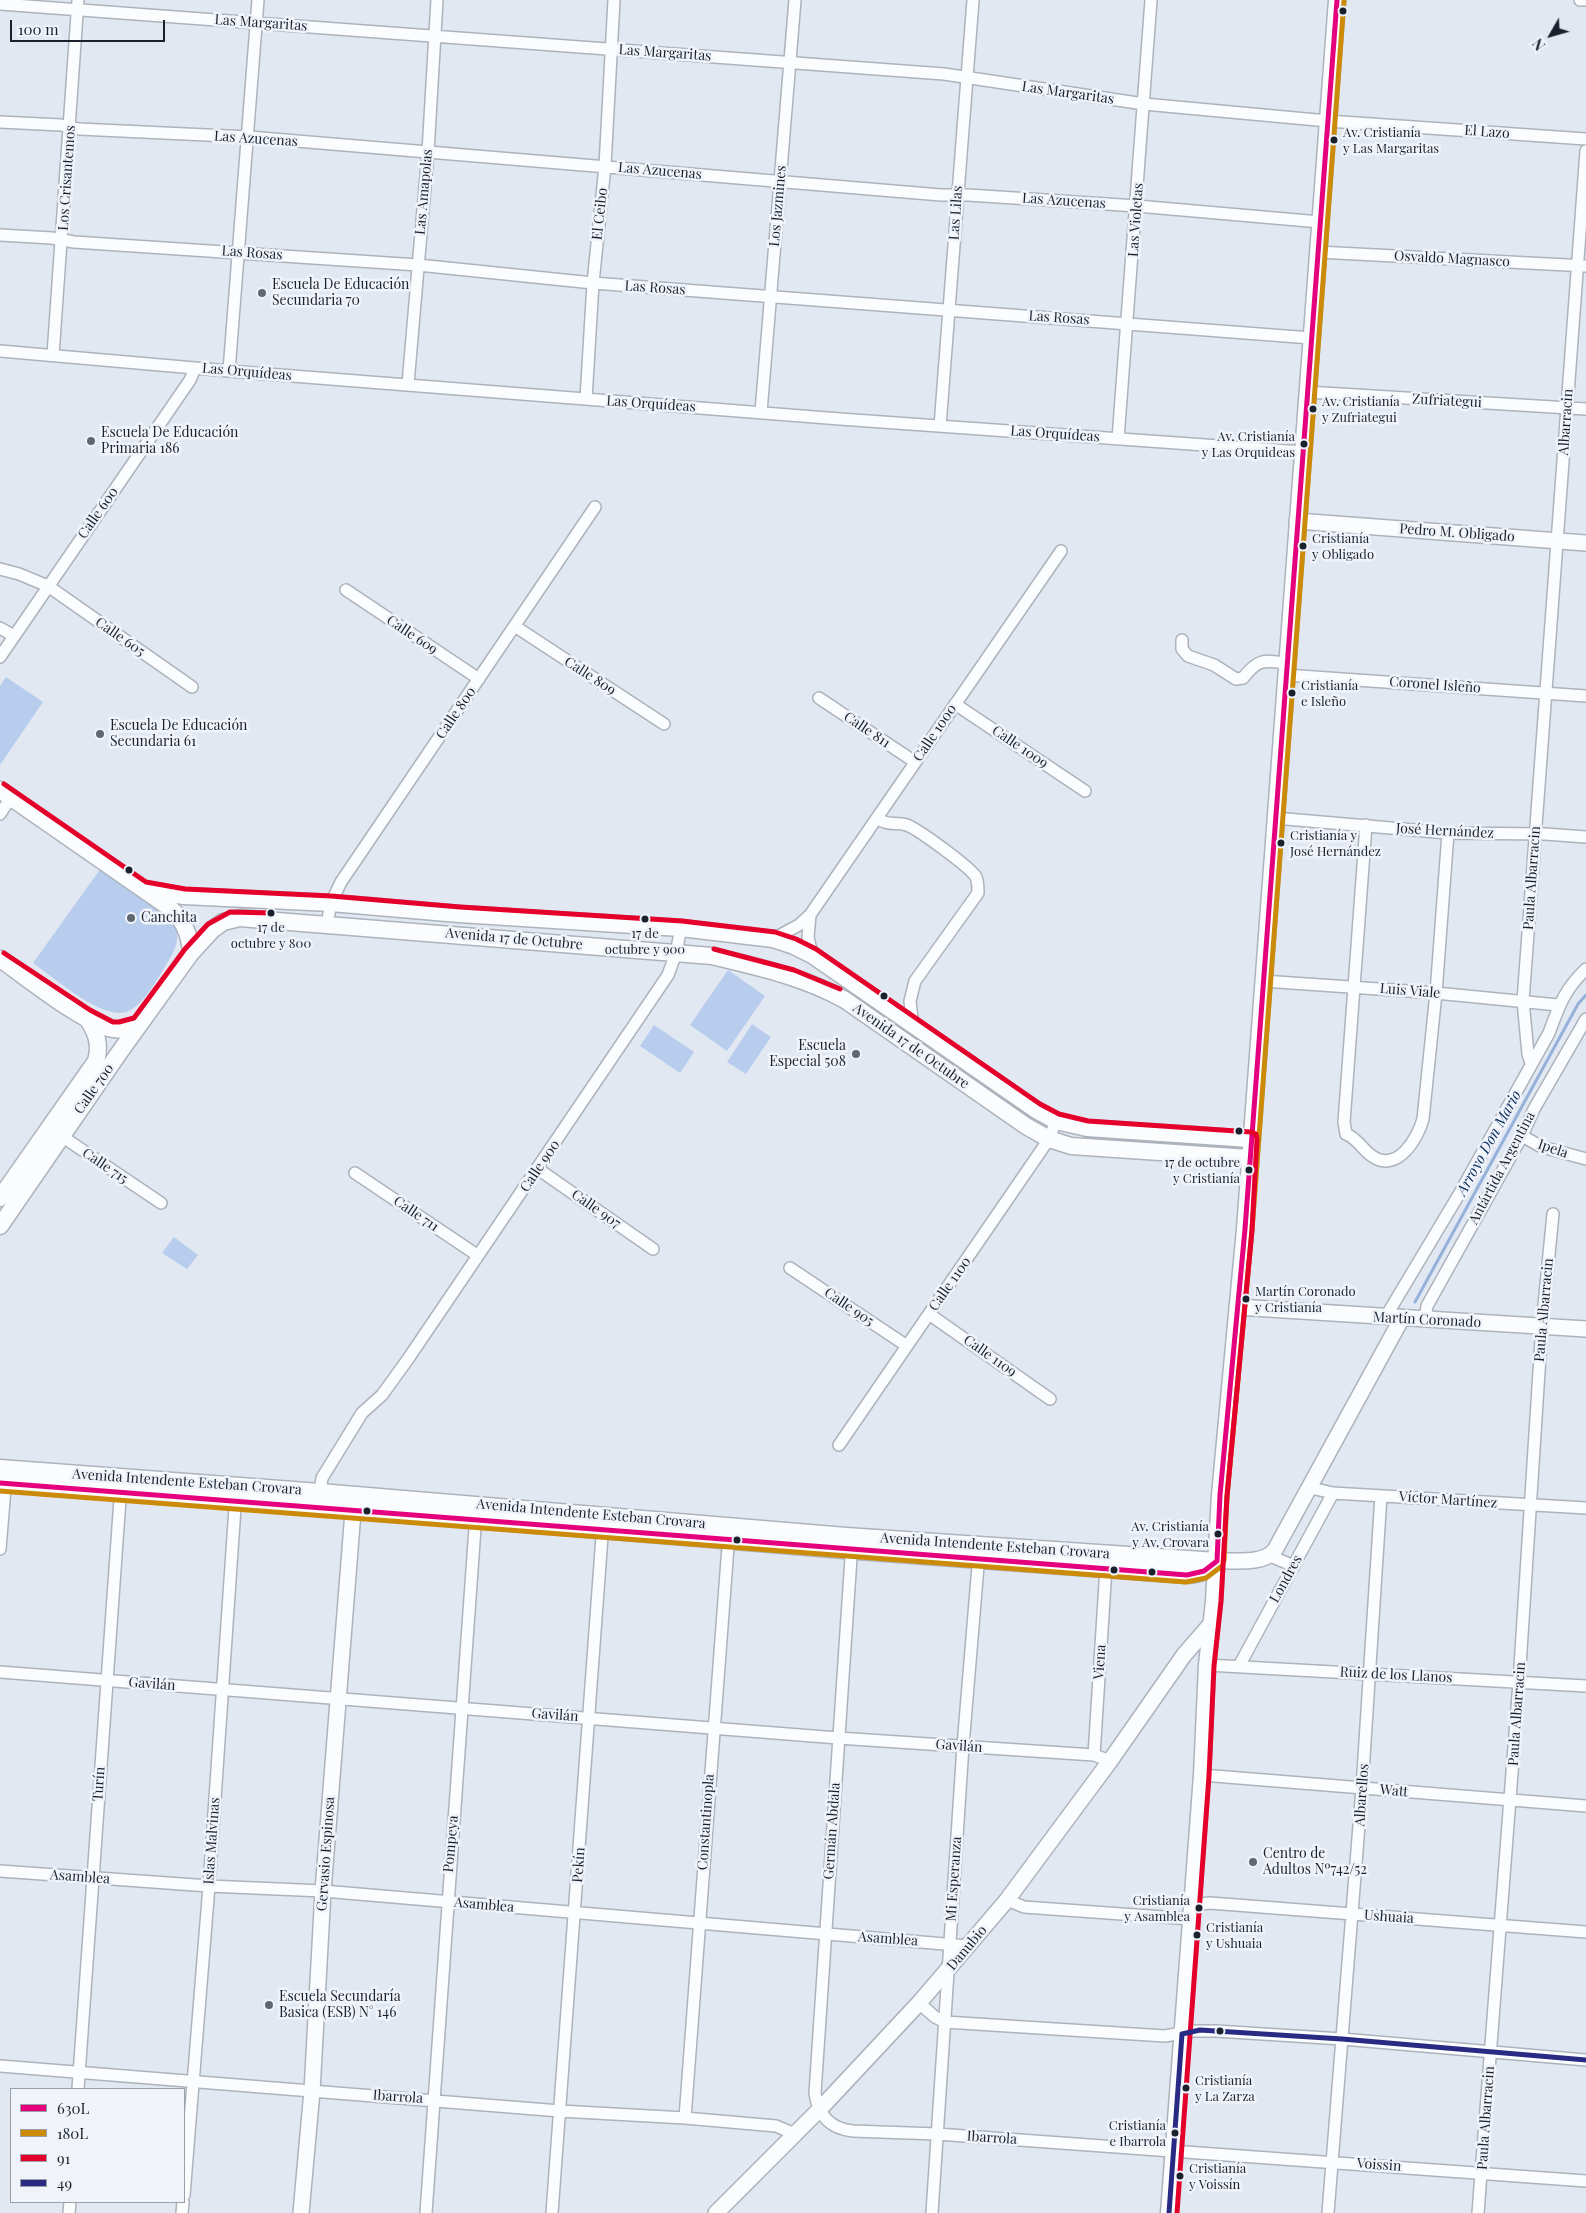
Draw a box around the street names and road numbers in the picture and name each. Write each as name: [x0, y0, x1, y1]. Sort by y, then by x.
street label: Las Margaritas: [214, 11, 308, 35]
street label: Las Margaritas: [618, 41, 712, 65]
street label: Las Margaritas: [1021, 78, 1115, 108]
street label: El Lazo: [1464, 122, 1510, 142]
street label: Los Crisantemos: [55, 125, 79, 231]
street label: Las Azucenas: [213, 128, 299, 150]
street label: Las Amapolas: [412, 148, 436, 236]
street label: Las Azucenas: [617, 159, 703, 183]
street label: Los Jazmines: [766, 165, 790, 247]
street label: Las Violetas: [1125, 182, 1147, 258]
street label: Las Lilas: [946, 185, 966, 241]
street label: El Ceibo: [589, 187, 611, 241]
street label: Las Azucenas: [1021, 190, 1107, 212]
street label: Las Rosas: [221, 242, 283, 264]
street label: Osvaldo Magnasco: [1394, 248, 1510, 270]
street label: Las Rosas: [624, 277, 686, 299]
street label: Las Rosas: [1028, 307, 1090, 329]
street label: Las Orquídeas: [202, 360, 292, 384]
street label: Albarracin: [1555, 388, 1577, 456]
street label: Zufriategui: [1412, 391, 1482, 411]
street label: Las Orquídeas: [606, 392, 696, 416]
street label: Las Orquídeas: [1010, 422, 1100, 446]
street label: Calle 600: [74, 484, 122, 542]
street label: Pedro M. Obligado: [1399, 521, 1515, 545]
street label: Calle 609: [383, 612, 441, 658]
street label: Calle 605: [92, 614, 148, 660]
street label: Calle 809: [561, 653, 619, 699]
street label: Coronel Isleño: [1389, 673, 1481, 697]
street label: Calle 800: [433, 684, 479, 742]
street label: Calle 1000: [910, 701, 960, 765]
street label: Calle 811: [840, 708, 894, 752]
street label: Calle 1009: [989, 722, 1051, 772]
street label: José Hernández: [1396, 820, 1494, 842]
street label: Paula Albarracin: [1520, 826, 1544, 930]
street label: Avenida 17 de Octubre: [445, 925, 583, 953]
street label: Luis Viale: [1379, 980, 1441, 1002]
street label: Avenida 17 de Octubre: [850, 1000, 972, 1092]
street label: Calle 700: [71, 1061, 117, 1117]
street label: Antártida Argentina: [1465, 1109, 1539, 1227]
street label: Ipela: [1536, 1136, 1570, 1162]
street label: Calle 900: [517, 1137, 563, 1195]
street label: Calle 715: [79, 1145, 131, 1187]
street label: Calle 907: [568, 1186, 624, 1232]
street label: Calle 711: [390, 1193, 442, 1235]
street label: Calle 1100: [925, 1254, 975, 1314]
street label: Paula Albarracin: [1531, 1257, 1557, 1363]
street label: Calle 905: [821, 1284, 877, 1330]
street label: Martín Coronado: [1372, 1309, 1482, 1331]
street label: Calle 1109: [960, 1332, 1020, 1380]
street label: Avenida Intendente Esteban Crovara: [72, 1466, 302, 1498]
street label: Víctor Martínez: [1398, 1488, 1498, 1512]
street label: Avenida Intendente Esteban Crovara: [476, 1496, 706, 1532]
street label: Avenida Intendente Esteban Crovara: [880, 1530, 1110, 1562]
street label: Londres: [1266, 1552, 1306, 1606]
street label: Viena: [1090, 1644, 1110, 1680]
street label: Paula Albarracin: [1505, 1662, 1529, 1766]
street label: Ruiz de los Llanos: [1339, 1664, 1453, 1686]
street label: Gavilán: [128, 1674, 176, 1694]
street label: Gavilán: [531, 1705, 579, 1725]
street label: Gavilán: [935, 1736, 983, 1756]
street label: Albarellos: [1351, 1763, 1373, 1827]
street label: Turín: [89, 1766, 109, 1802]
street label: Constantinopla: [694, 1773, 718, 1871]
street label: Watt: [1379, 1781, 1409, 1801]
street label: Germán Abdala: [820, 1782, 844, 1880]
street label: Gervasio Espinosa: [314, 1796, 338, 1912]
street label: Islas Malvinas: [201, 1797, 223, 1885]
street label: Pompeya: [440, 1815, 462, 1873]
street label: Mi Esperanza: [943, 1836, 965, 1922]
street label: Pekín: [569, 1847, 589, 1883]
street label: Asamblea: [49, 1867, 111, 1887]
street label: Asamblea: [453, 1894, 515, 1916]
street label: Ushuaia: [1364, 1907, 1414, 1927]
street label: Danubio: [943, 1922, 991, 1974]
street label: Asamblea: [857, 1929, 919, 1949]
street label: Paula Albarracin: [1474, 2066, 1498, 2170]
street label: Ibarrola: [372, 2087, 424, 2107]
street label: Ibarrola: [966, 2128, 1018, 2148]
street label: Voissin: [1356, 2155, 1402, 2175]

